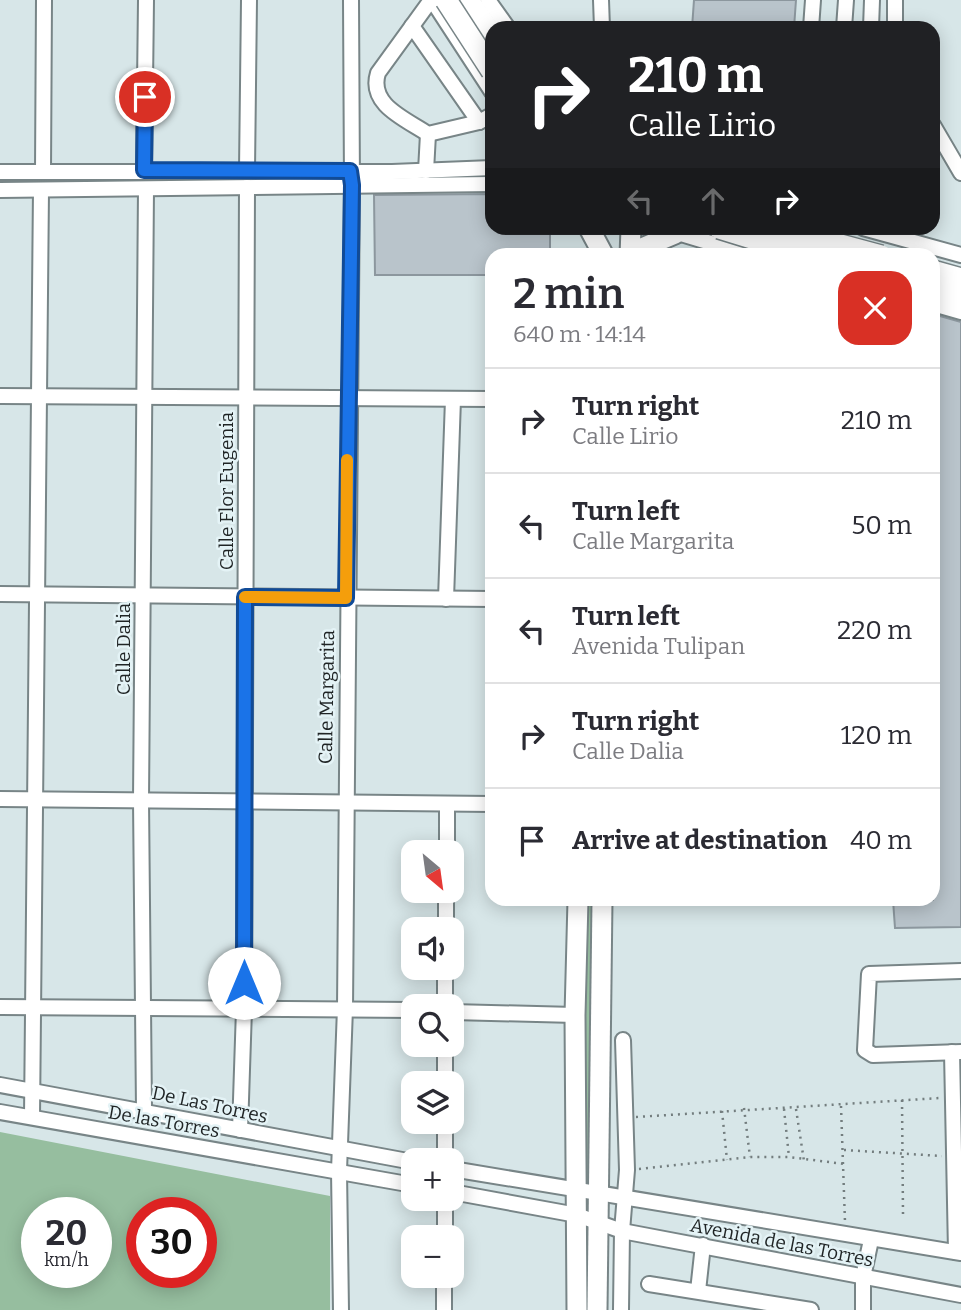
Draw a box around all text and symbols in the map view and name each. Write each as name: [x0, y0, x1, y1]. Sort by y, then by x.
text: 210 m: [628, 46, 763, 105]
icon: right: [513, 49, 604, 140]
pin: [115, 67, 175, 127]
icon: arrive: [126, 78, 164, 116]
text: Calle Lirio: [628, 106, 776, 144]
icon: left: [621, 182, 659, 220]
icon: ahead: [694, 182, 732, 220]
icon: right: [767, 182, 805, 220]
text: 2 min: [513, 269, 624, 319]
button: close: [838, 271, 912, 345]
text: 640 m · 14:14: [513, 320, 646, 348]
text: Turn right: [572, 391, 699, 422]
icon: right: [513, 402, 551, 440]
text: 210 m: [841, 405, 912, 436]
street label: Calle Flor Eugenia: [215, 411, 238, 570]
text: Calle Lirio: [572, 422, 679, 450]
text: Turn left: [572, 496, 680, 527]
icon: left: [513, 507, 551, 545]
text: 50 m: [851, 510, 912, 541]
text: Calle Margarita: [572, 527, 734, 555]
text: Turn left: [572, 601, 680, 632]
street label: Calle Dalia: [112, 602, 135, 695]
icon: left: [513, 612, 551, 650]
text: 220 m: [837, 615, 912, 646]
street label: Calle Margarita: [314, 629, 339, 764]
text: Avenida Tulipan: [572, 632, 745, 660]
text: Turn right: [572, 706, 699, 737]
icon: right: [513, 717, 551, 755]
text: 120 m: [841, 720, 912, 751]
text: Calle Dalia: [572, 737, 684, 765]
icon: arrive: [513, 822, 551, 860]
text: Arrive at destination: [572, 825, 827, 856]
text: 40 m: [850, 825, 912, 856]
north arrow: [401, 840, 464, 903]
map controls: [401, 840, 464, 1288]
button: sound: [401, 917, 464, 980]
position arrow: [207, 946, 281, 1020]
button: search: [401, 994, 464, 1057]
button: layers: [401, 1071, 464, 1134]
street label: De Las Torres: [150, 1081, 270, 1128]
street label: De las Torres: [106, 1100, 221, 1143]
button: +: [401, 1148, 464, 1211]
speed limit sign: 30: [126, 1197, 217, 1288]
text: 20: [46, 1212, 87, 1254]
street label: Avenida de las Torres: [688, 1213, 875, 1272]
button: −: [401, 1225, 464, 1288]
text: km/h: [44, 1249, 89, 1271]

